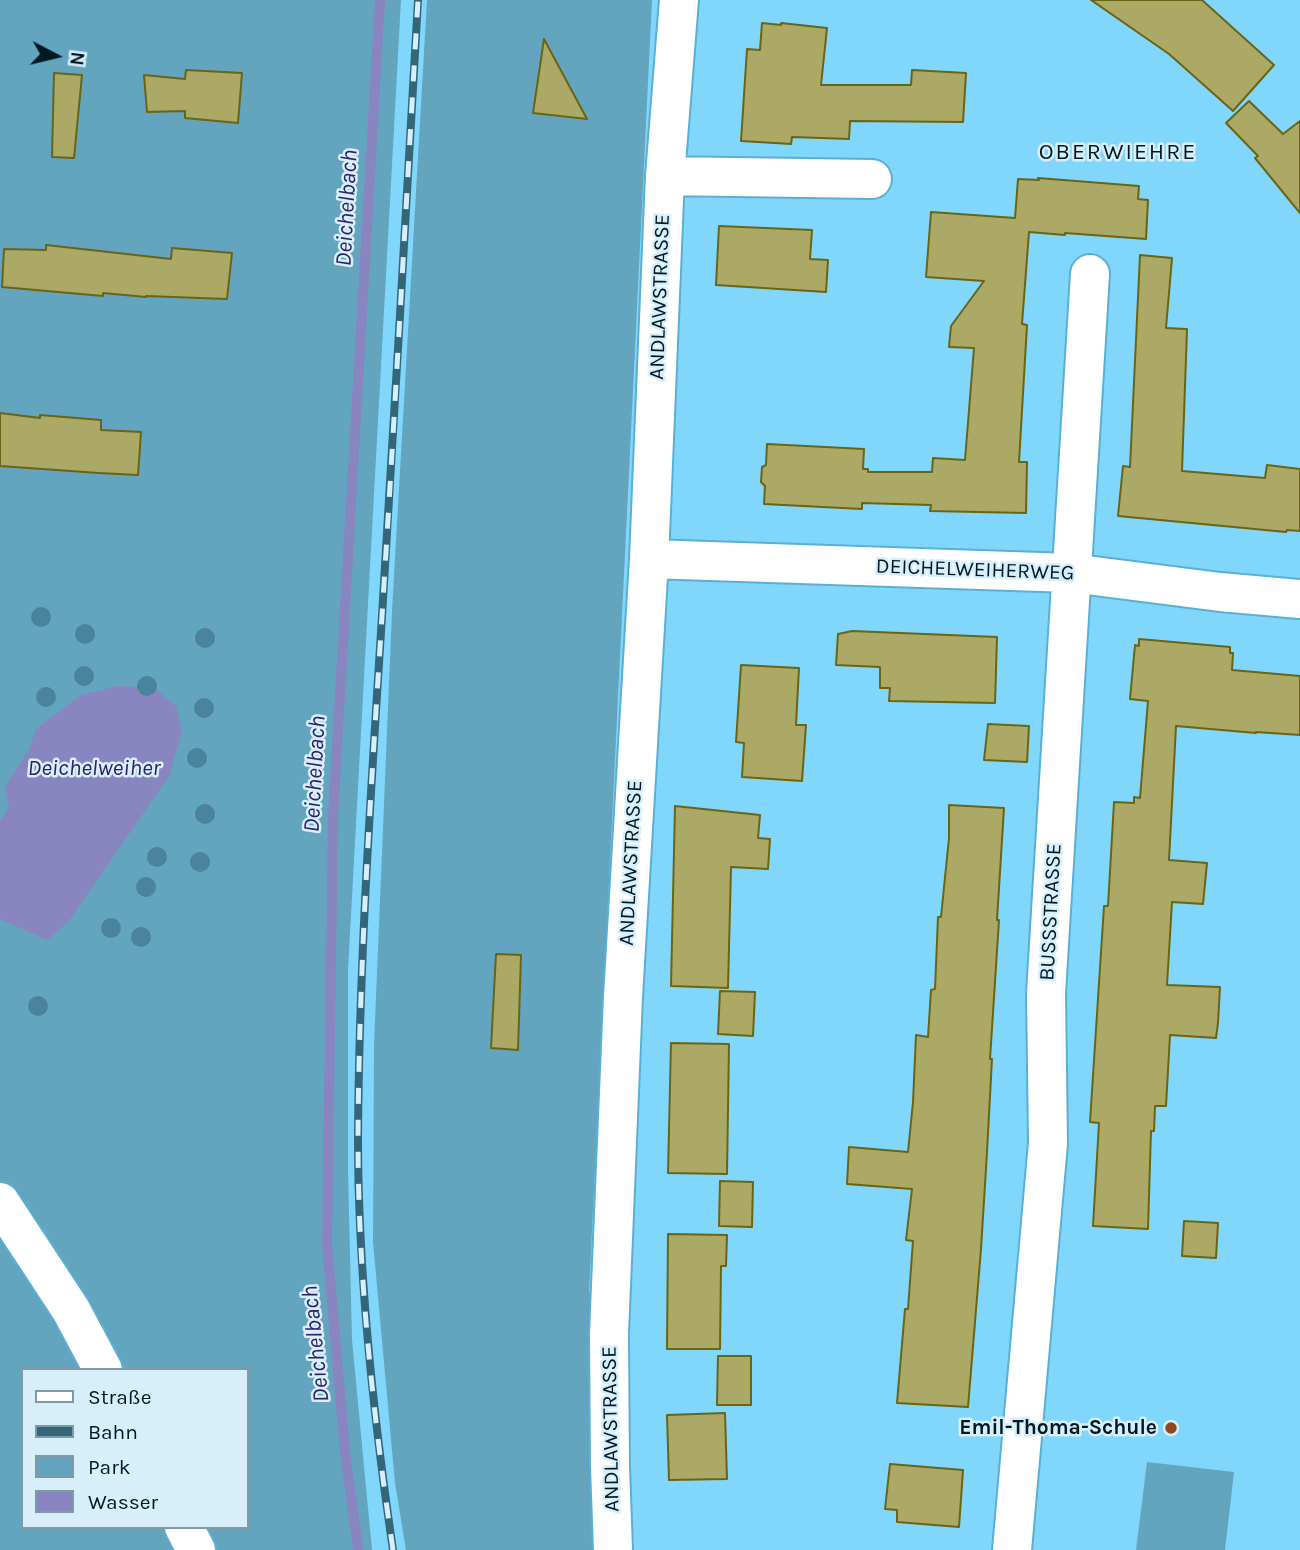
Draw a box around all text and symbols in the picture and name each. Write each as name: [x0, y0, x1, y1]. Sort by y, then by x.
north arrow: [21, 21, 91, 91]
text: N: [65, 50, 89, 67]
district label: OBERWIEHRE: [1040, 138, 1196, 166]
water label: Deichelbach: [330, 149, 364, 267]
street label: ANDLAWSTRASSE: [645, 214, 675, 380]
street label: DEICHELWEIHERWEG: [875, 554, 1075, 586]
water label: Deichelbach: [298, 715, 332, 833]
water label: Deichelweiher: [27, 754, 161, 782]
street label: ANDLAWSTRASSE: [614, 780, 648, 946]
street label: BUSSSTRASSE: [1035, 843, 1067, 981]
water label: Deichelbach: [296, 1284, 336, 1404]
street label: ANDLAWSTRASSE: [597, 1346, 625, 1512]
legend: [21, 1368, 248, 1529]
text: Straße: [88, 1385, 151, 1409]
place label: Emil-Thoma-Schule: [959, 1415, 1157, 1441]
text: Bahn: [88, 1420, 138, 1444]
marker: Emil-Thoma-Schule: [1163, 1420, 1179, 1436]
text: Park: [88, 1455, 131, 1479]
text: Wasser: [88, 1490, 158, 1514]

